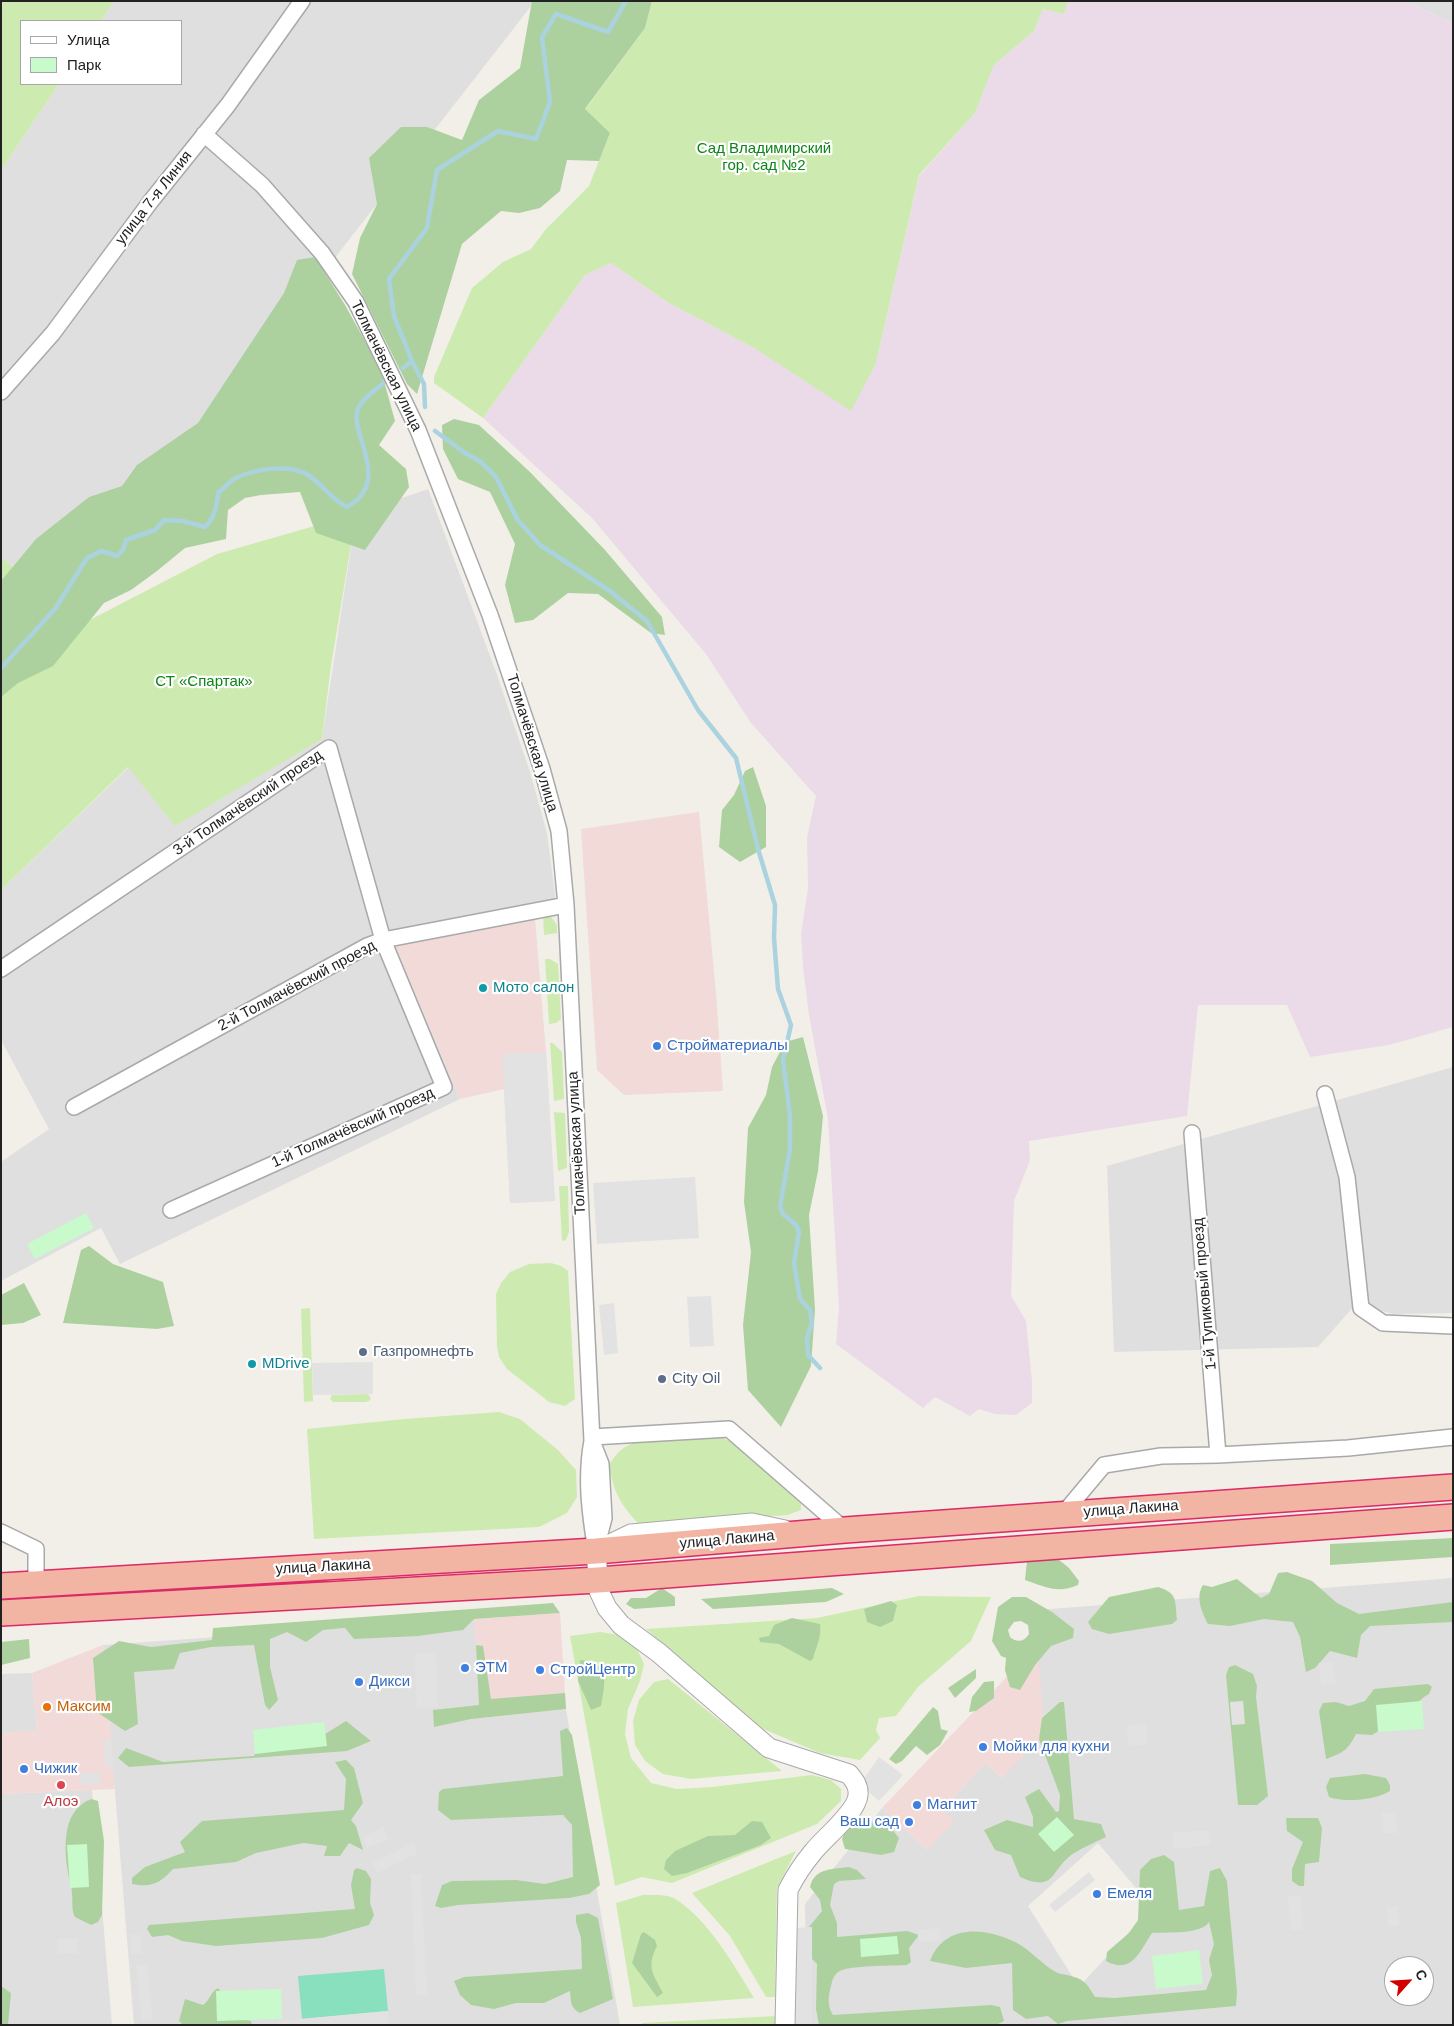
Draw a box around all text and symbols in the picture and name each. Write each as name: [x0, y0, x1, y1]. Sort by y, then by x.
legend: [20, 20, 182, 85]
text: Улица: [67, 31, 110, 48]
text: Парк: [67, 56, 101, 73]
park label: Сад Владимирский гор. сад №2: [697, 140, 831, 175]
street label: улица 7-я Линия: [112, 148, 196, 248]
street label: Толмачёвская улица: [347, 298, 425, 434]
street label: Толмачёвская улица: [502, 672, 562, 814]
park label: СТ «Спартак»: [155, 673, 253, 691]
street label: 3-й Толмачёвский проезд: [170, 746, 326, 860]
street label: 2-й Толмачёвский проезд: [215, 937, 379, 1035]
place label: Мото салон: [493, 979, 574, 997]
marker: Мото салон: [477, 982, 489, 994]
place label: Стройматериалы: [667, 1037, 788, 1055]
marker: Стройматериалы: [651, 1040, 663, 1052]
street label: Толмачёвская улица: [564, 1071, 590, 1215]
street label: 1-й Толмачёвский проезд: [269, 1084, 437, 1172]
street label: 1-й Тупиковый проезд: [1189, 1217, 1221, 1371]
place label: Газпромнефть: [373, 1343, 474, 1361]
marker: Газпромнефть: [357, 1346, 369, 1358]
place label: MDrive: [262, 1355, 309, 1373]
marker: MDrive: [246, 1358, 258, 1370]
place label: City Oil: [672, 1370, 720, 1388]
marker: City Oil: [656, 1373, 668, 1385]
street label: улица Лакина: [1083, 1497, 1179, 1521]
street label: улица Лакина: [679, 1527, 775, 1553]
street label: улица Лакина: [275, 1556, 371, 1578]
place label: ЭТМ: [475, 1659, 507, 1677]
place label: СтройЦентр: [550, 1661, 636, 1679]
marker: ЭТМ: [459, 1662, 471, 1674]
marker: СтройЦентр: [534, 1664, 546, 1676]
place label: Дикси: [369, 1673, 410, 1691]
marker: Дикси: [353, 1676, 365, 1688]
place label: Максим: [57, 1698, 111, 1716]
marker: Максим: [41, 1701, 53, 1713]
place label: Мойки для кухни: [993, 1738, 1110, 1756]
marker: Мойки для кухни: [977, 1741, 989, 1753]
place label: Чижик: [34, 1760, 77, 1778]
marker: Чижик: [18, 1763, 30, 1775]
marker: Алоэ: [55, 1779, 67, 1791]
place label: Алоэ: [44, 1793, 78, 1811]
place label: Магнит: [927, 1796, 977, 1814]
marker: Магнит: [911, 1799, 923, 1811]
place label: Ваш сад: [840, 1813, 899, 1831]
marker: Ваш сад: [903, 1816, 915, 1828]
place label: Емеля: [1107, 1885, 1152, 1903]
marker: Емеля: [1091, 1888, 1103, 1900]
north arrow: [1384, 1956, 1434, 2006]
text: С: [1412, 1967, 1431, 1983]

